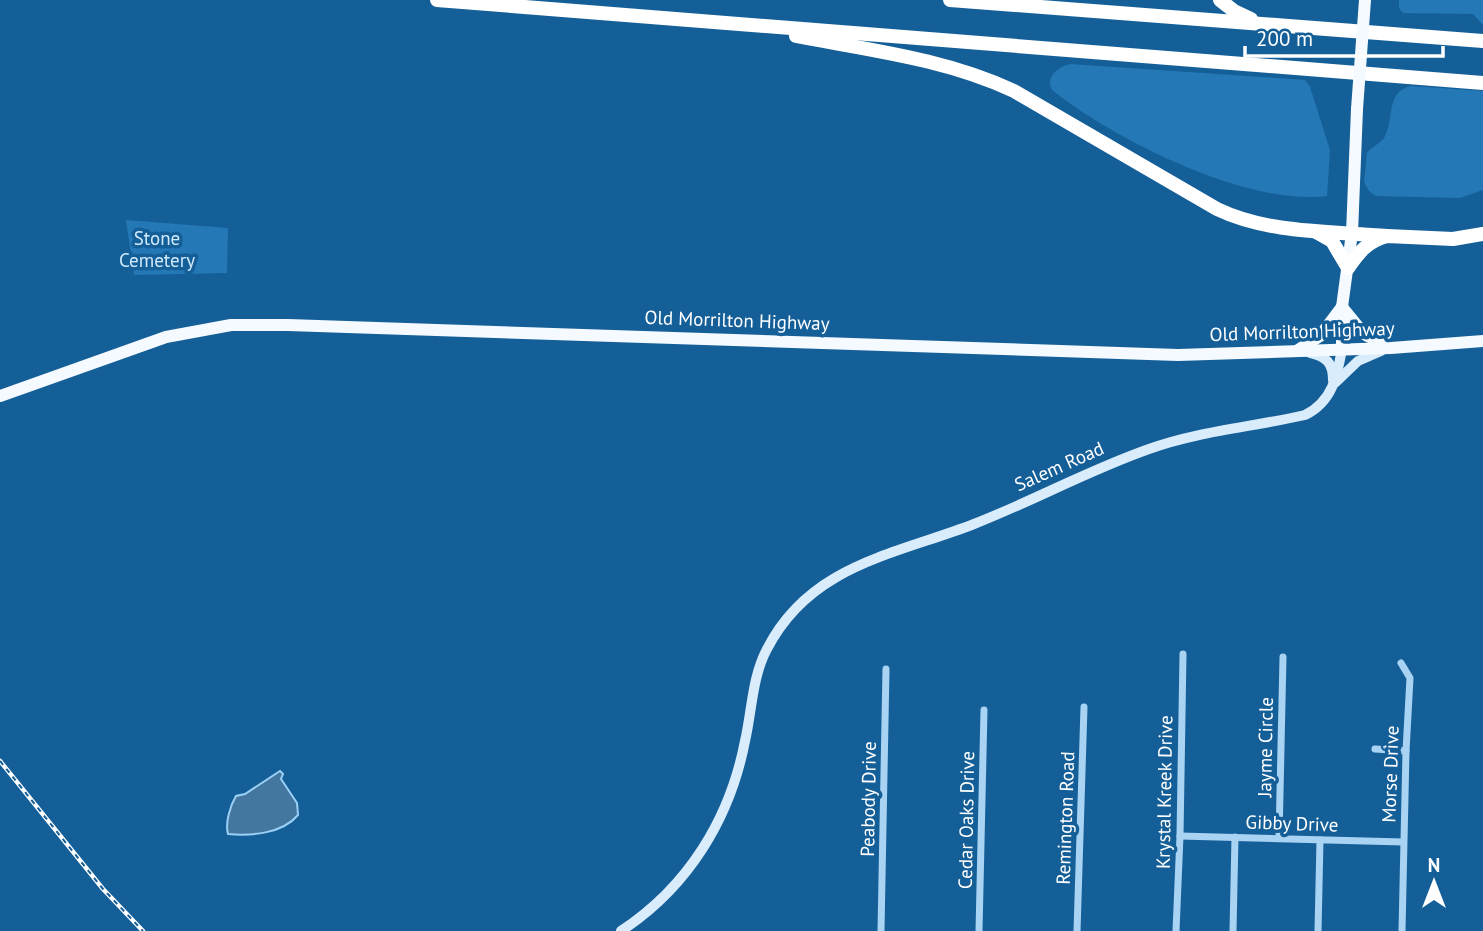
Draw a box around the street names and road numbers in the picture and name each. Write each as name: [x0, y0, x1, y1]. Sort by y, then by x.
street label: Old Morrilton Highway: [644, 305, 830, 335]
street label: Old Morrilton Highway: [1209, 316, 1395, 346]
street label: Salem Road: [1011, 436, 1107, 496]
street label: Jayme Circle: [1252, 697, 1278, 798]
street label: Krystal Kreek Drive: [1151, 715, 1177, 869]
street label: Morse Drive: [1376, 725, 1404, 823]
street label: Peabody Drive: [855, 741, 881, 857]
street label: Cedar Oaks Drive: [953, 751, 979, 889]
street label: Remington Road: [1051, 751, 1079, 885]
street label: Gibby Drive: [1245, 809, 1339, 837]

